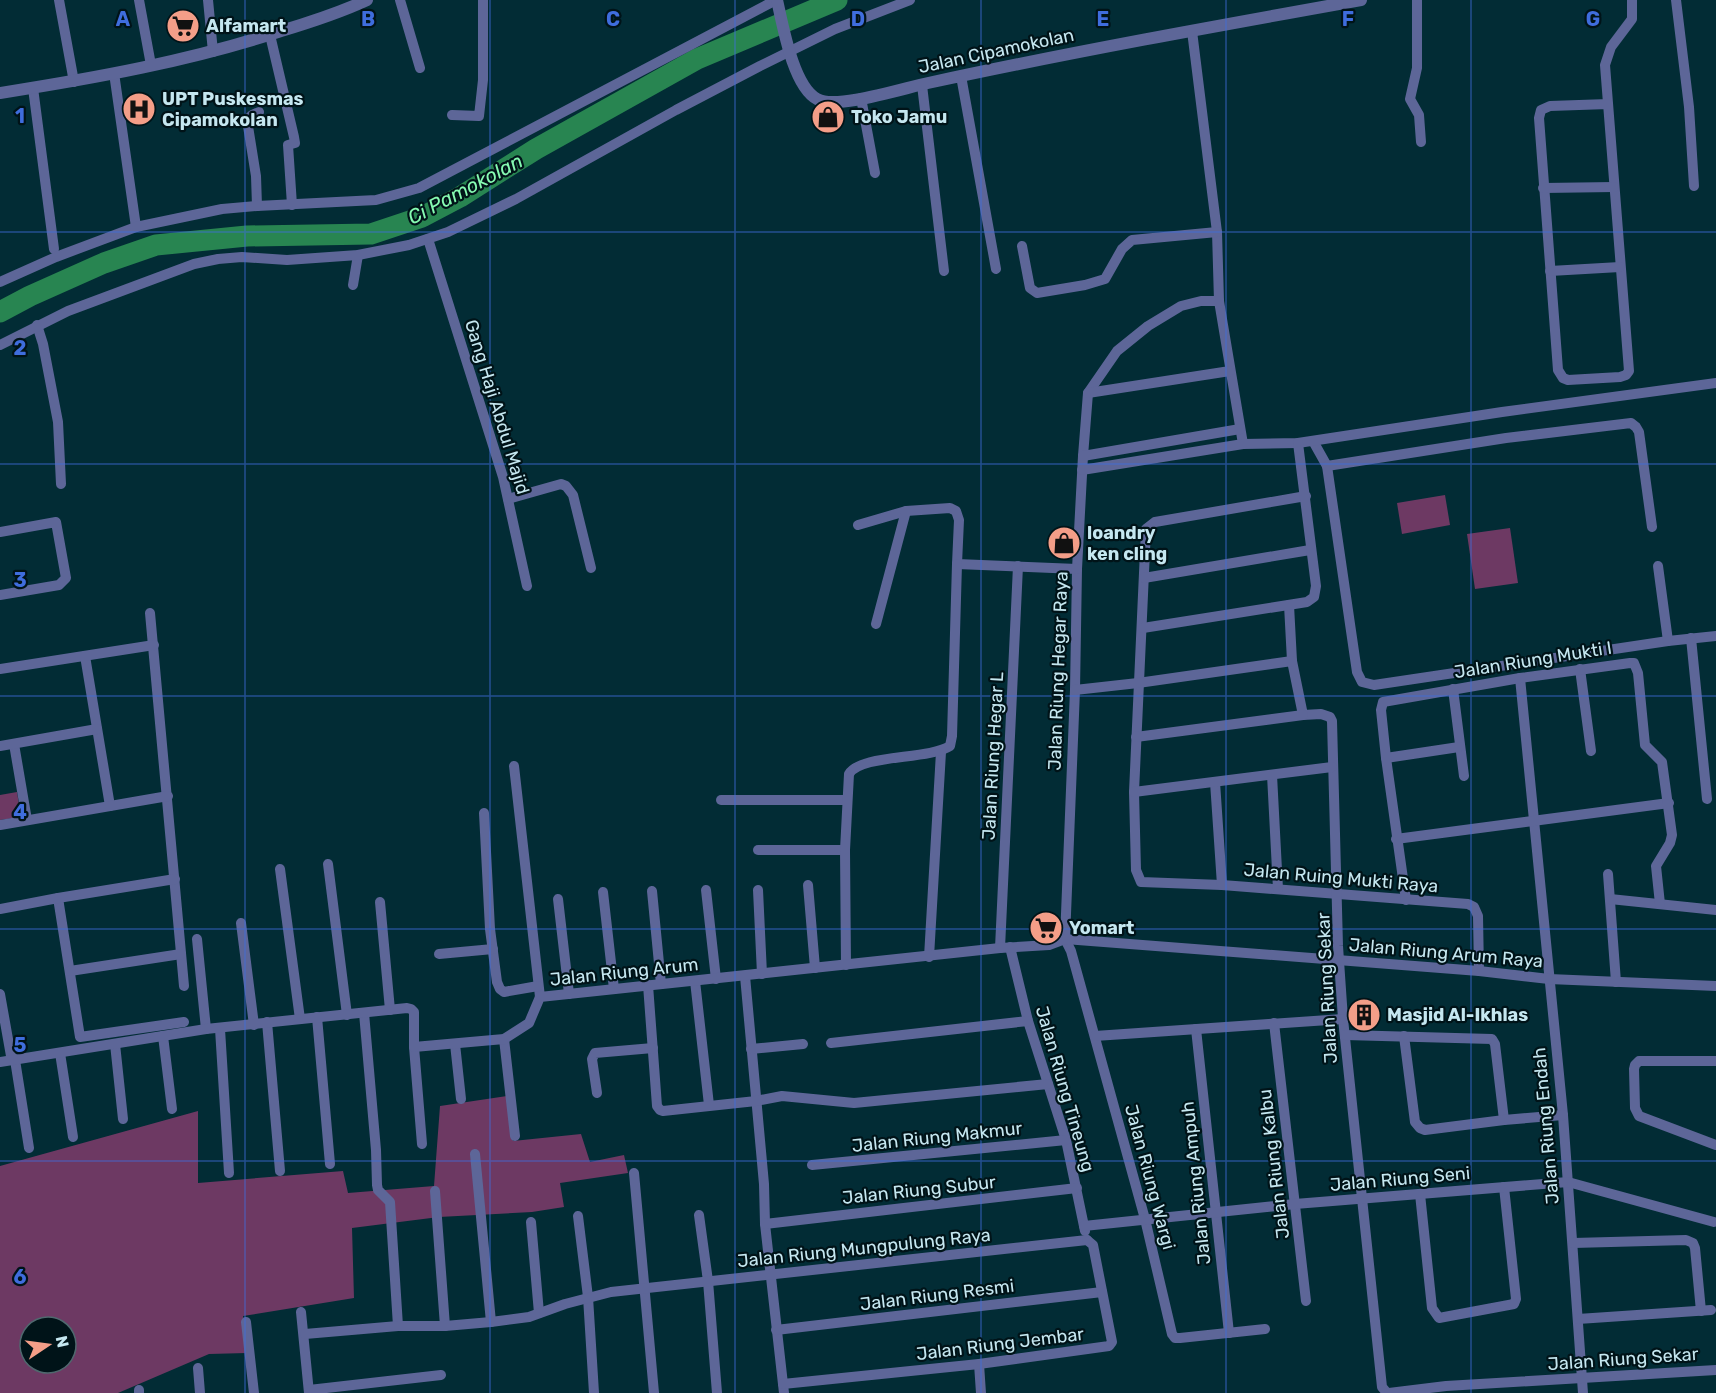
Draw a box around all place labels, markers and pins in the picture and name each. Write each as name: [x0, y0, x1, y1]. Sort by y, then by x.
supermarket icon: Alfamart: [165, 8, 201, 44]
place label: Alfamart: [206, 15, 286, 37]
place label: UPT Puskesmas Cipamokolan: [162, 88, 304, 131]
hospital icon: UPT Puskesmas Cipamokolan: [121, 91, 157, 127]
shop icon: Toko Jamu: [810, 99, 846, 135]
place label: Toko Jamu: [851, 106, 947, 128]
place label: loandry ken cling: [1087, 522, 1167, 565]
shop icon: loandry ken cling: [1046, 525, 1082, 561]
supermarket icon: Yomart: [1028, 910, 1064, 946]
place label: Yomart: [1069, 917, 1134, 939]
building icon: Masjid Al-Ikhlas: [1346, 997, 1382, 1033]
place label: Masjid Al-Ikhlas: [1387, 1004, 1528, 1026]

